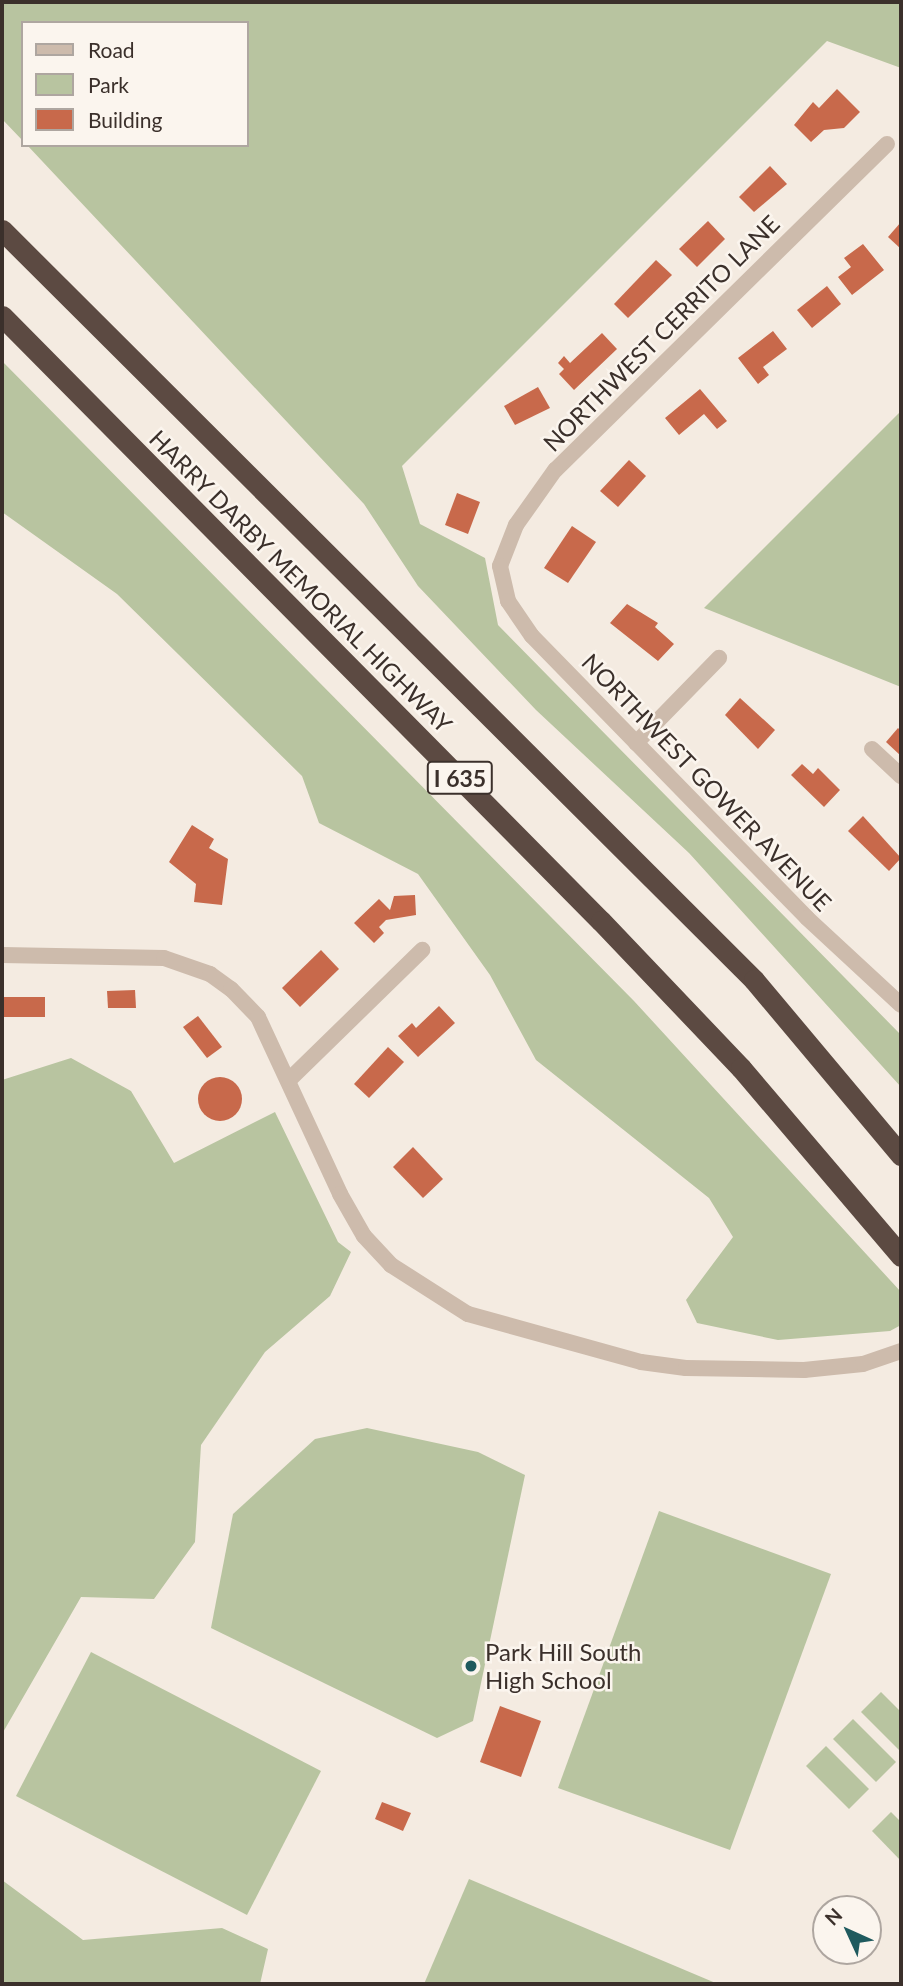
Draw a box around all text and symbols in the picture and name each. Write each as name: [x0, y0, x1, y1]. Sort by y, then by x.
legend: [21, 21, 248, 147]
text: Road: [88, 37, 135, 62]
text: Park: [88, 72, 129, 97]
text: Building: [88, 107, 163, 132]
street label: NORTHWEST CERRITO LANE: [537, 209, 785, 457]
street label: HARRY DARBY MEMORIAL HIGHWAY: [143, 423, 459, 739]
street label: NORTHWEST GOWER AVENUE: [576, 647, 838, 917]
road number: I 635: [427, 758, 493, 798]
place label: Park Hill South High School: [485, 1638, 641, 1694]
marker: Park Hill South High School: [463, 1658, 479, 1674]
north arrow: [812, 1895, 882, 1965]
text: N: [820, 1903, 847, 1930]

